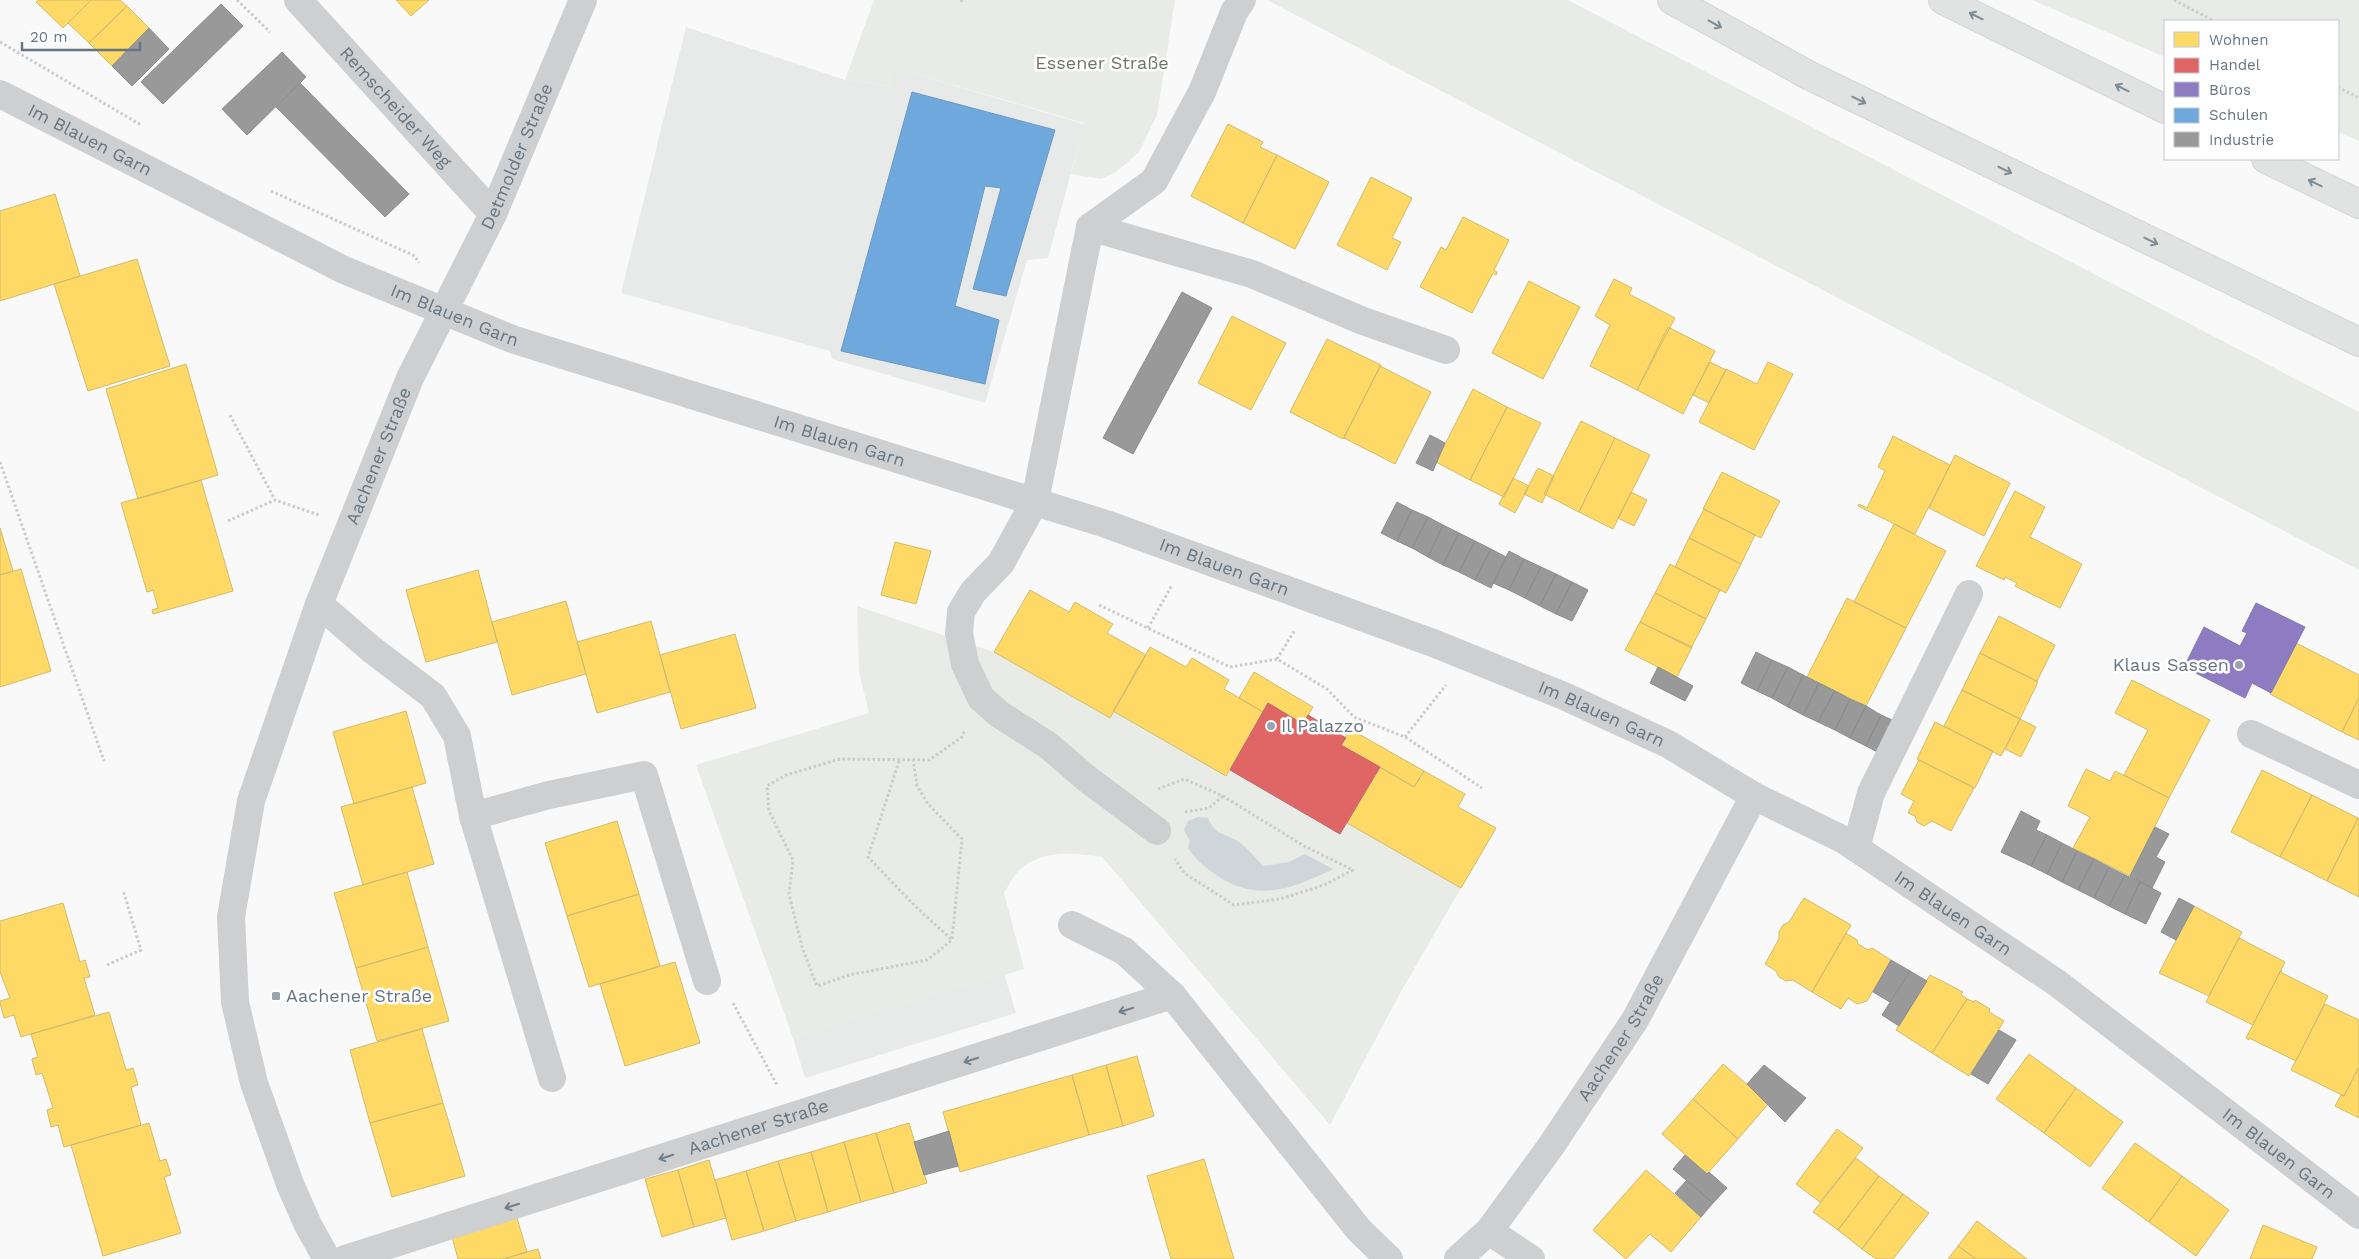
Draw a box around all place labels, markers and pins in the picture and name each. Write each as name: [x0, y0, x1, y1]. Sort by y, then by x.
place label: Klaus Sassen: [2113, 654, 2229, 675]
marker: Klaus Sassen: [2233, 659, 2245, 671]
place label: Il Palazzo: [1281, 715, 1364, 736]
marker: Il Palazzo: [1265, 720, 1277, 732]
place label: Aachener Straße: [286, 985, 432, 1006]
marker: Aachener Straße: [270, 990, 282, 1002]

